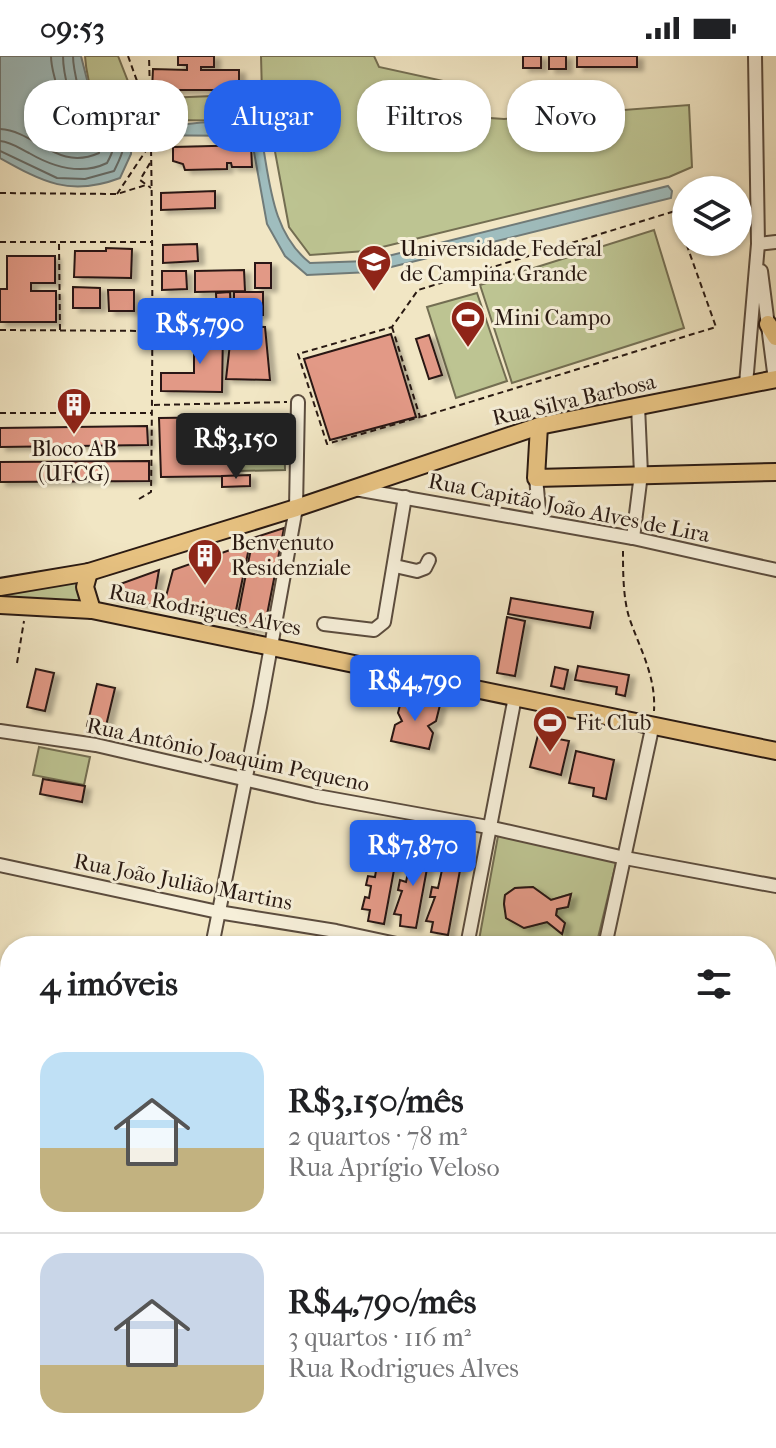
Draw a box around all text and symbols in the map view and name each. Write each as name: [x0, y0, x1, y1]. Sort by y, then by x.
text: 09:53: [40, 11, 105, 46]
chip: Comprar: [24, 80, 188, 152]
chip: Alugar: [204, 80, 341, 152]
chip: Filtros: [357, 80, 491, 152]
chip: Novo: [507, 80, 625, 152]
map controls: [672, 176, 752, 256]
button: layers: [672, 176, 752, 256]
place label: Universidade Federal de Campina Grande: [400, 236, 602, 287]
school or university icon: Universidade Federal de Campina Grande: [355, 243, 393, 293]
pin: R$5,790: [126, 298, 274, 366]
sports icon: Mini Campo: [449, 299, 487, 349]
place label: Mini Campo: [494, 305, 611, 331]
text: R$5,790: [156, 308, 244, 339]
street label: Rua Silva Barbosa: [490, 368, 659, 431]
building icon: Bloco AB (UFCG): [55, 386, 93, 436]
pin: R$3,150: [162, 413, 310, 481]
text: R$3,150: [194, 423, 278, 454]
place label: Bloco AB (UFCG): [31, 436, 117, 487]
street label: Rua Capitão João Alves de Lira: [426, 468, 713, 548]
place label: Benvenuto Residenziale: [231, 530, 351, 581]
building icon: Benvenuto Residenziale: [186, 537, 224, 587]
street label: Rua Rodrigues Alves: [107, 579, 303, 641]
pin: R$4,790: [341, 655, 489, 723]
text: R$4,790: [368, 665, 462, 696]
sports icon: Fit Club: [531, 704, 569, 754]
place label: Fit Club: [576, 710, 651, 736]
street label: Rua Antônio Joaquim Pequeno: [84, 712, 372, 798]
pin: R$7,870: [339, 820, 487, 888]
text: R$7,870: [368, 830, 458, 861]
street label: Rua João Julião Martins: [72, 848, 294, 916]
icon: filters: [692, 962, 736, 1006]
text: 4 imóveis: [40, 964, 178, 1004]
text: R$3,150/mês: [288, 1081, 463, 1121]
icon: home: [104, 1084, 200, 1180]
text: 2 quartos · 78 m²: [288, 1121, 467, 1152]
text: Rua Aprígio Veloso: [288, 1152, 500, 1183]
text: R$4,790/mês: [288, 1282, 476, 1322]
icon: home: [104, 1285, 200, 1381]
text: 3 quartos · 116 m²: [288, 1322, 471, 1353]
text: Rua Rodrigues Alves: [288, 1353, 519, 1384]

